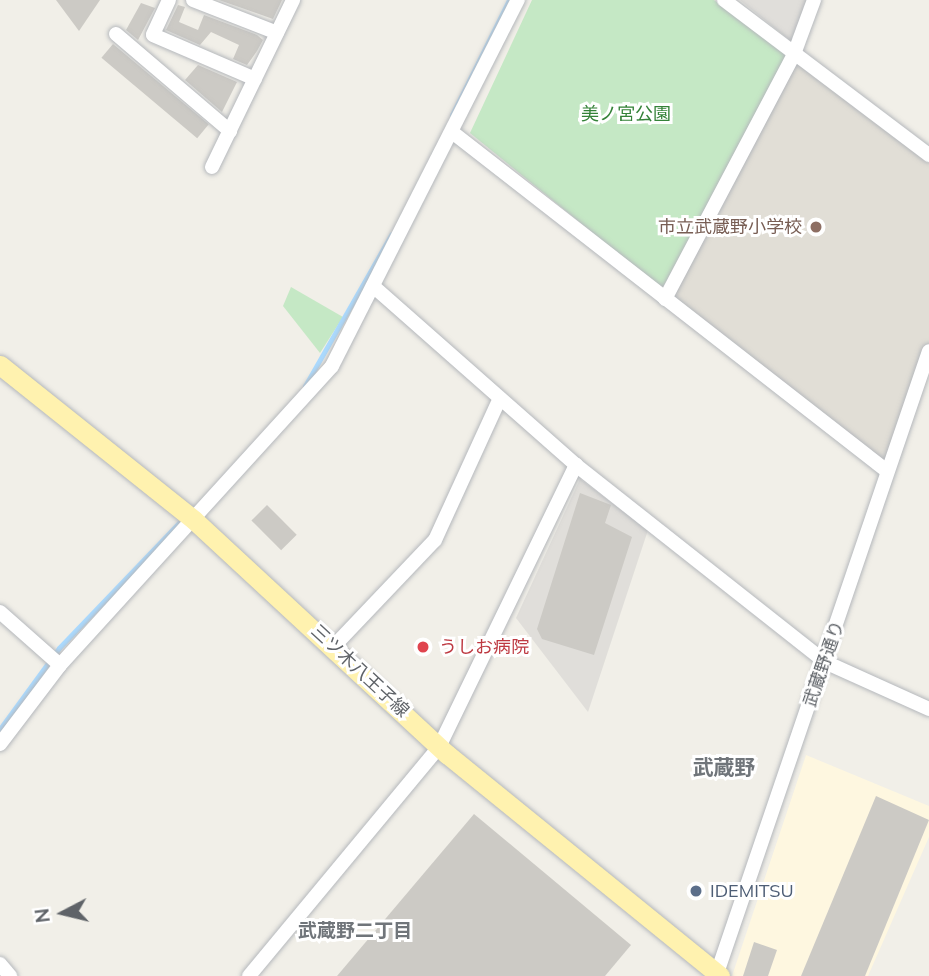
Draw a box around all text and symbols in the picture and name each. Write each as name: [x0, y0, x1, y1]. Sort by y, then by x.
park label: 美ノ宮公園: [581, 103, 671, 125]
place label: 市立武蔵野小学校: [658, 216, 802, 238]
marker: 市立武蔵野小学校: [808, 219, 824, 235]
street label: 武蔵野通り: [799, 618, 849, 710]
street label: 三ツ木八王子線: [307, 620, 413, 722]
place label: うしお病院: [439, 636, 529, 658]
marker: うしお病院: [413, 637, 433, 657]
district label: 武蔵野: [693, 754, 755, 780]
north arrow: [28, 878, 98, 948]
place label: IDEMITSU: [710, 880, 794, 902]
marker: IDEMITSU: [688, 883, 704, 899]
text: N: [29, 907, 55, 924]
district label: 武蔵野二丁目: [298, 920, 412, 942]

